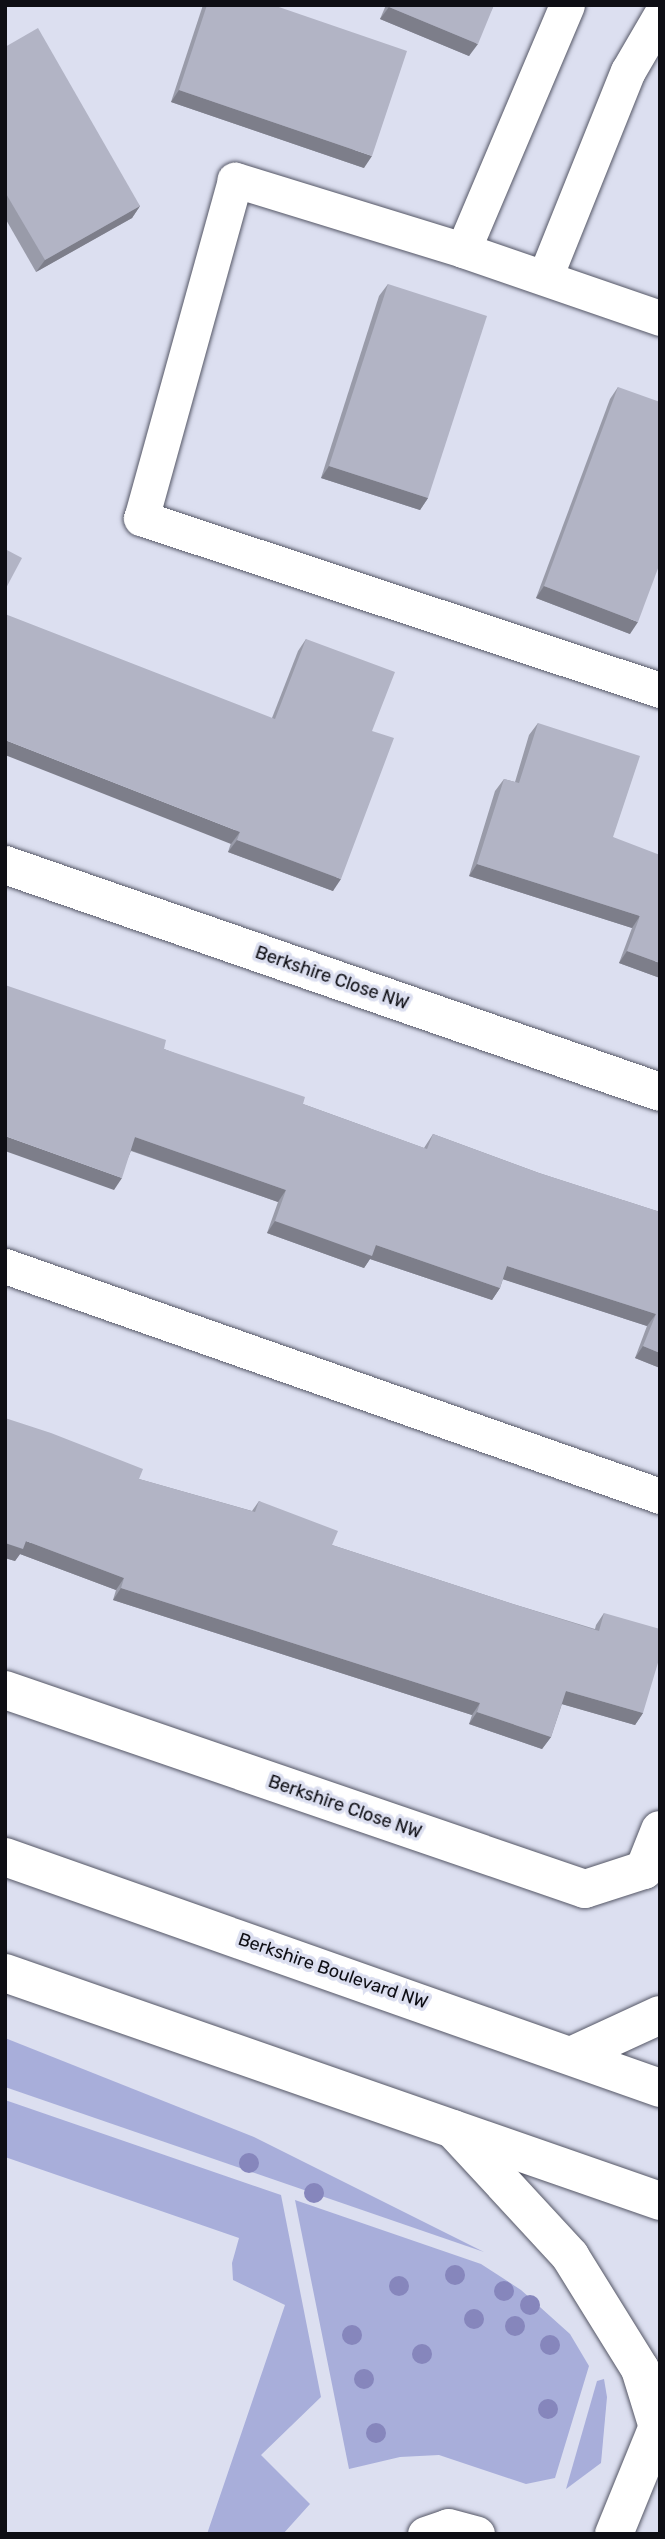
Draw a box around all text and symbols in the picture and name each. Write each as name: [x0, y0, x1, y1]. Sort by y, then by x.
street label: Berkshire Close NW: [252, 942, 412, 1014]
street label: Berkshire Close NW: [265, 1771, 425, 1843]
street label: Berkshire Boulevard NW: [235, 1928, 431, 2014]

